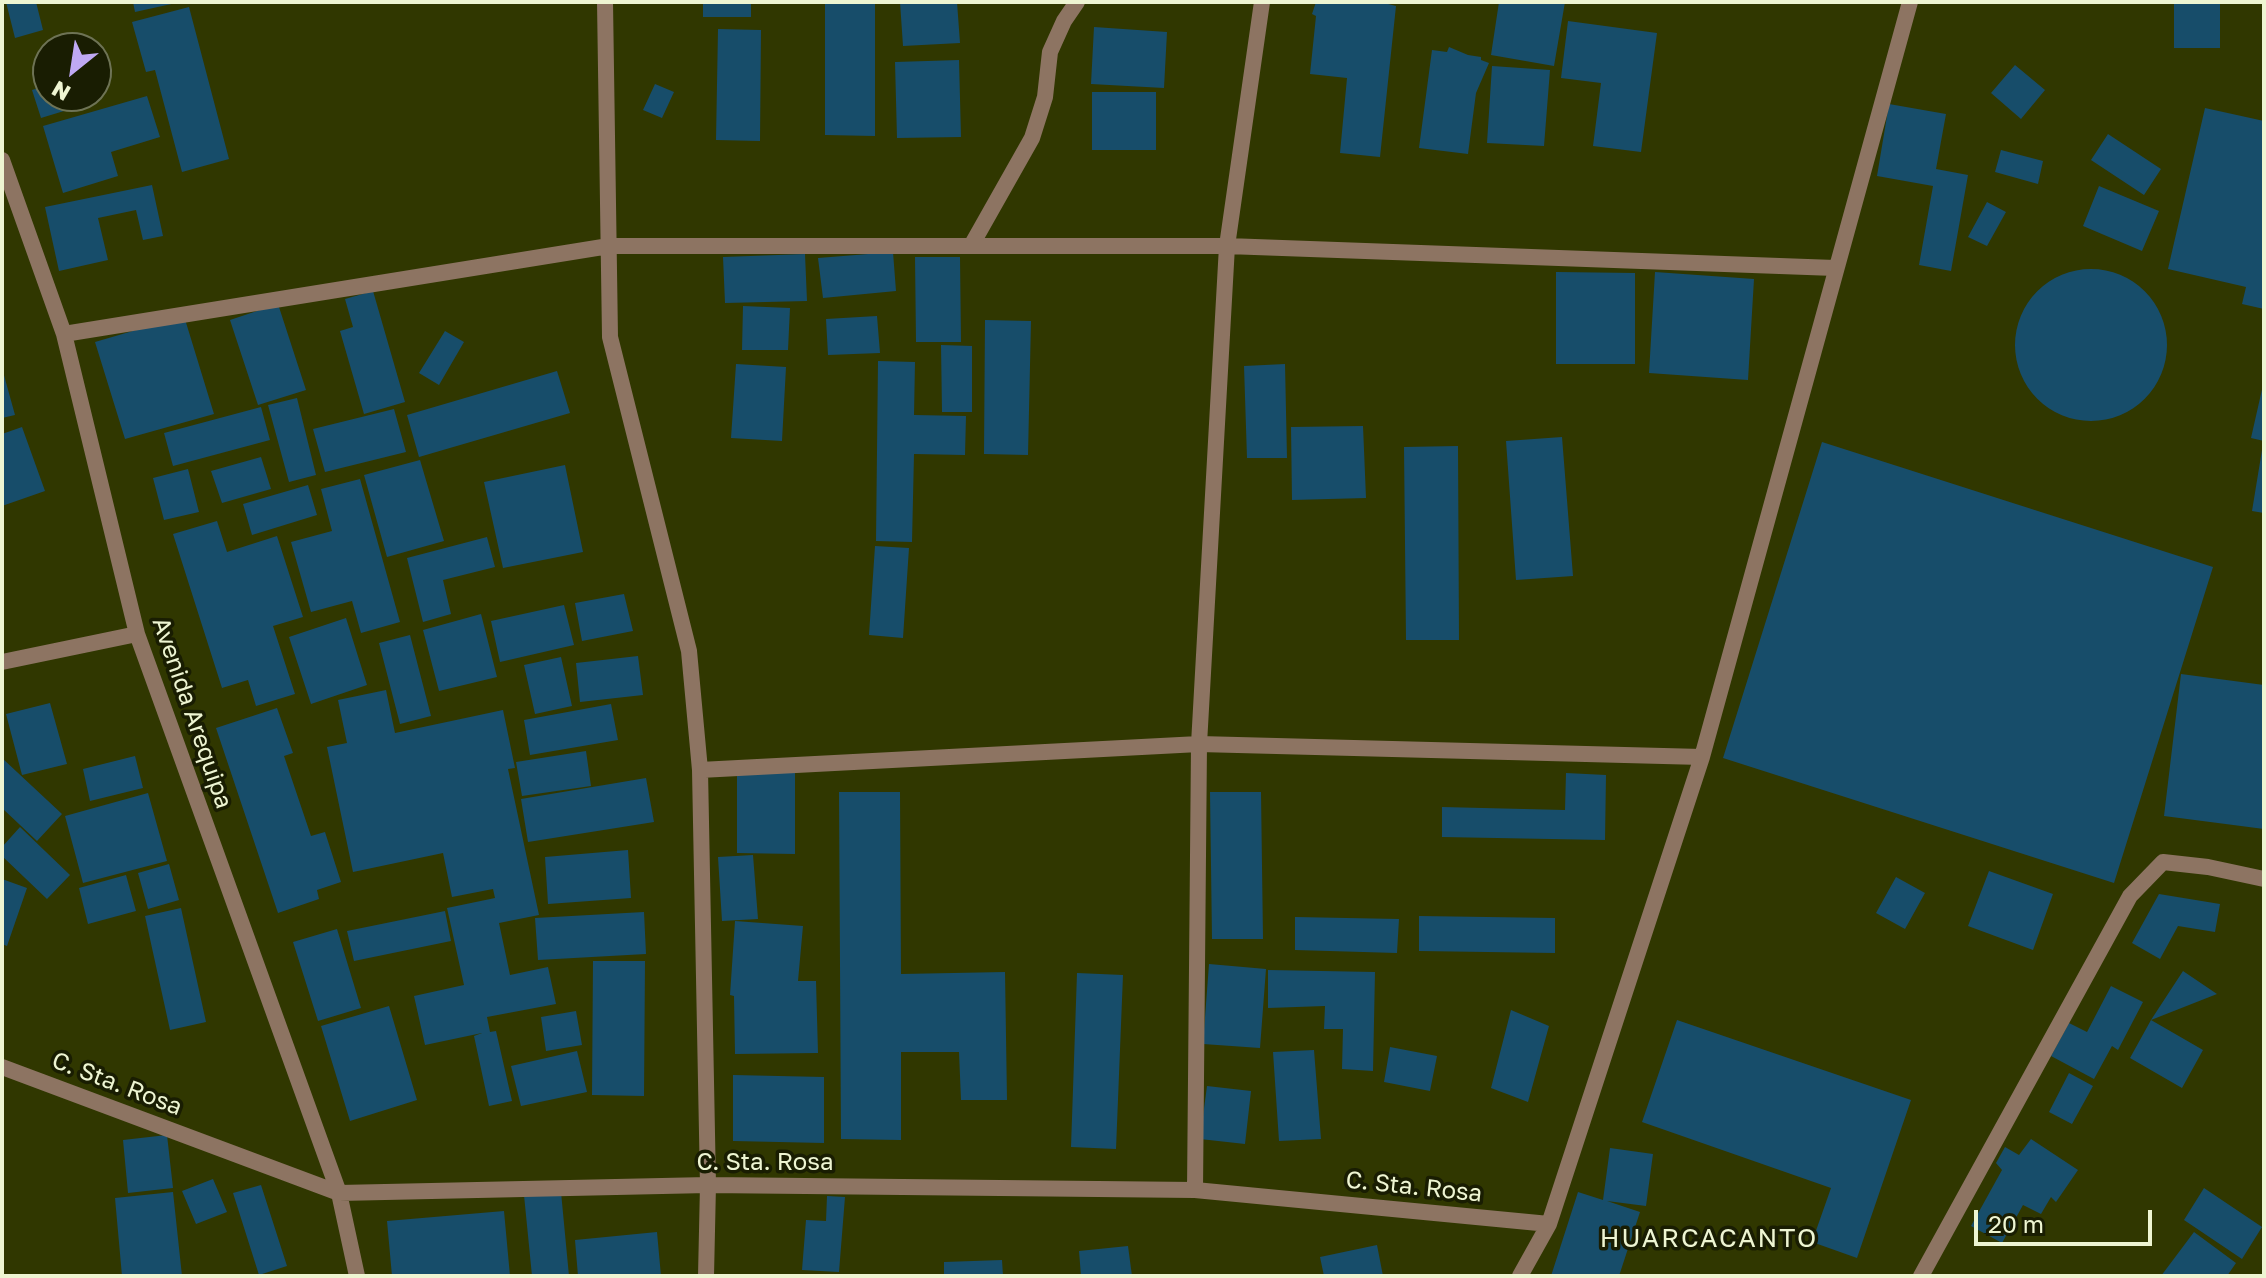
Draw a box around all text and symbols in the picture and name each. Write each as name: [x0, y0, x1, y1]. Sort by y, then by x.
north arrow: [32, 32, 112, 112]
text: N: [47, 76, 75, 107]
street label: Avenida Arequipa: [146, 614, 238, 812]
street label: C. Sta. Rosa: [48, 1046, 186, 1122]
street label: C. Sta. Rosa: [696, 1148, 834, 1176]
street label: C. Sta. Rosa: [1344, 1166, 1484, 1208]
scale bar: [1978, 1194, 2156, 1244]
text: 20 m: [1988, 1209, 2044, 1238]
district label: HUARCACANTO: [1600, 1223, 1818, 1255]

